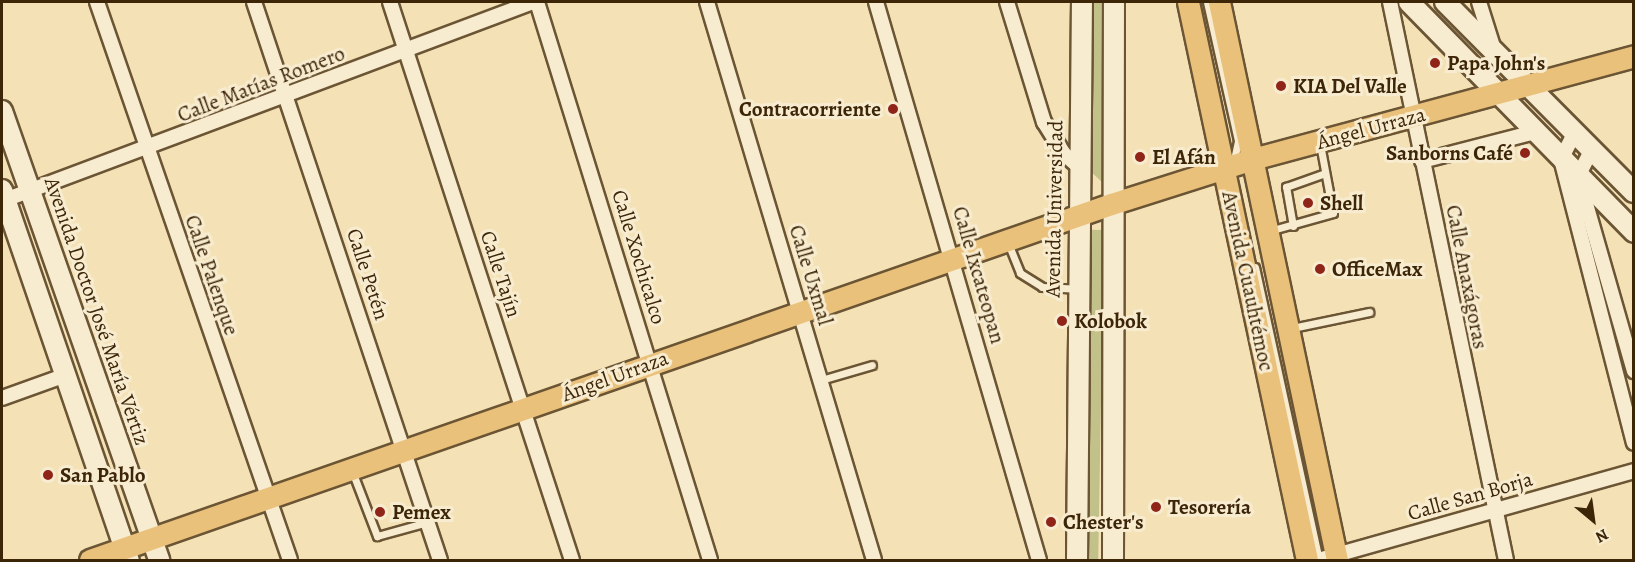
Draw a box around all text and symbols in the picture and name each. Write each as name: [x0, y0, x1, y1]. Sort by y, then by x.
street label: Calle Matías Romero: [174, 40, 348, 128]
place label: Papa John's: [1447, 50, 1545, 76]
marker: Papa John's: [1428, 56, 1442, 70]
place label: KIA Del Valle: [1293, 73, 1407, 99]
marker: KIA Del Valle: [1274, 79, 1288, 93]
place label: Contracorriente: [739, 96, 881, 122]
street label: Ángel Urraza: [1314, 101, 1428, 155]
marker: Contracorriente: [886, 102, 900, 116]
street label: Avenida Universidad: [1040, 120, 1068, 298]
place label: Sanborns Café: [1386, 140, 1513, 166]
place label: El Afán: [1152, 144, 1216, 170]
marker: Sanborns Café: [1518, 146, 1532, 160]
marker: El Afán: [1133, 150, 1147, 164]
street label: Avenida Doctor José María Vértiz: [39, 174, 155, 448]
street label: Calle Xochicalco: [607, 187, 671, 327]
street label: Avenida Cuauhtémoc: [1217, 189, 1279, 373]
place label: Shell: [1320, 190, 1363, 216]
marker: Shell: [1301, 196, 1315, 210]
street label: Calle Ixcateopan: [947, 203, 1011, 347]
street label: Calle Anaxágoras: [1441, 203, 1493, 351]
street label: Calle Palenque: [180, 212, 244, 338]
street label: Calle Uxmal: [784, 222, 838, 328]
street label: Calle Petén: [341, 225, 395, 323]
street label: Calle Tajín: [475, 227, 527, 321]
place label: OfficeMax: [1332, 256, 1422, 282]
marker: OfficeMax: [1313, 262, 1327, 276]
place label: Kolobok: [1074, 308, 1147, 334]
marker: Kolobok: [1055, 314, 1069, 328]
street label: Ángel Urraza: [558, 345, 672, 407]
place label: San Pablo: [60, 462, 146, 488]
street label: Calle San Borja: [1405, 466, 1535, 526]
marker: San Pablo: [41, 468, 55, 482]
north arrow: [1563, 490, 1623, 550]
place label: Tesorería: [1168, 494, 1251, 520]
place label: Pemex: [392, 499, 451, 525]
marker: Tesorería: [1149, 500, 1163, 514]
marker: Pemex: [373, 505, 387, 519]
place label: Chester's: [1063, 509, 1143, 535]
marker: Chester's: [1044, 515, 1058, 529]
text: N: [1591, 523, 1612, 548]

